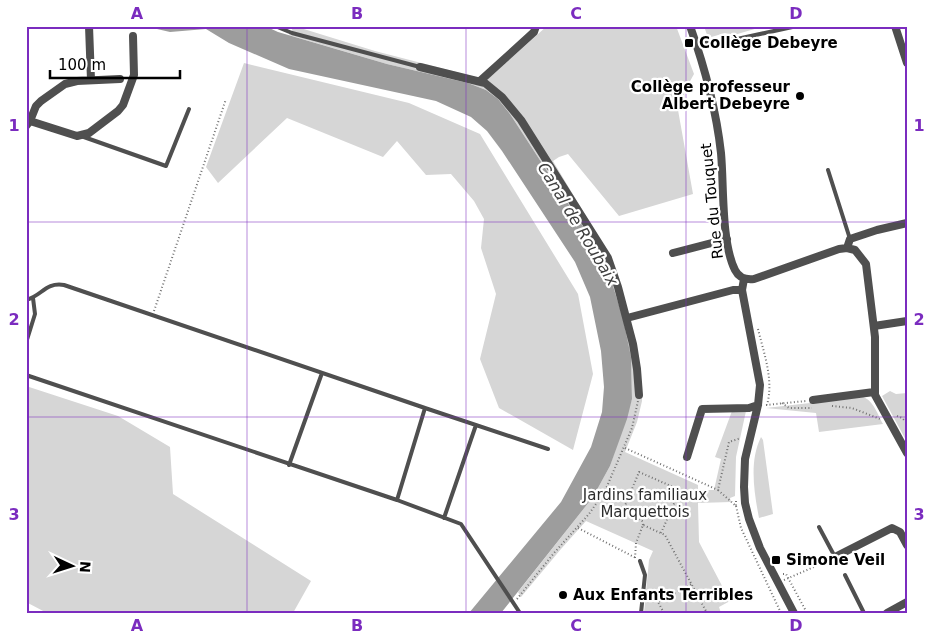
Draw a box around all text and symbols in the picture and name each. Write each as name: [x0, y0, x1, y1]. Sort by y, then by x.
text: A: [131, 4, 144, 23]
text: B: [351, 4, 363, 23]
text: C: [570, 4, 582, 23]
text: D: [789, 4, 803, 23]
place label: Collège Debeyre: [699, 34, 838, 52]
marker: Collège Debeyre: [683, 37, 695, 49]
scale bar: [50, 48, 180, 80]
text: 100 m: [58, 56, 106, 74]
place label: Collège professeur Albert Debeyre: [631, 78, 791, 113]
marker: Collège professeur Albert Debeyre: [794, 90, 806, 102]
text: 1: [8, 116, 20, 135]
text: 1: [913, 116, 925, 135]
street label: Rue du Touquet: [697, 142, 727, 260]
water label: Canal de Roubaix: [534, 159, 623, 290]
text: 2: [8, 310, 20, 329]
text: 2: [913, 310, 925, 329]
park label: Jardins familiaux Marquettois: [582, 486, 707, 521]
text: 3: [8, 505, 20, 524]
text: 3: [913, 505, 925, 524]
north arrow: [48, 542, 98, 592]
place label: Simone Veil: [786, 551, 885, 569]
marker: Simone Veil: [770, 554, 782, 566]
text: N: [77, 561, 93, 573]
place label: Aux Enfants Terribles: [573, 586, 753, 604]
marker: Aux Enfants Terribles: [557, 589, 569, 601]
text: A: [131, 616, 144, 635]
text: B: [351, 616, 363, 635]
text: C: [570, 616, 582, 635]
text: D: [789, 616, 803, 635]

